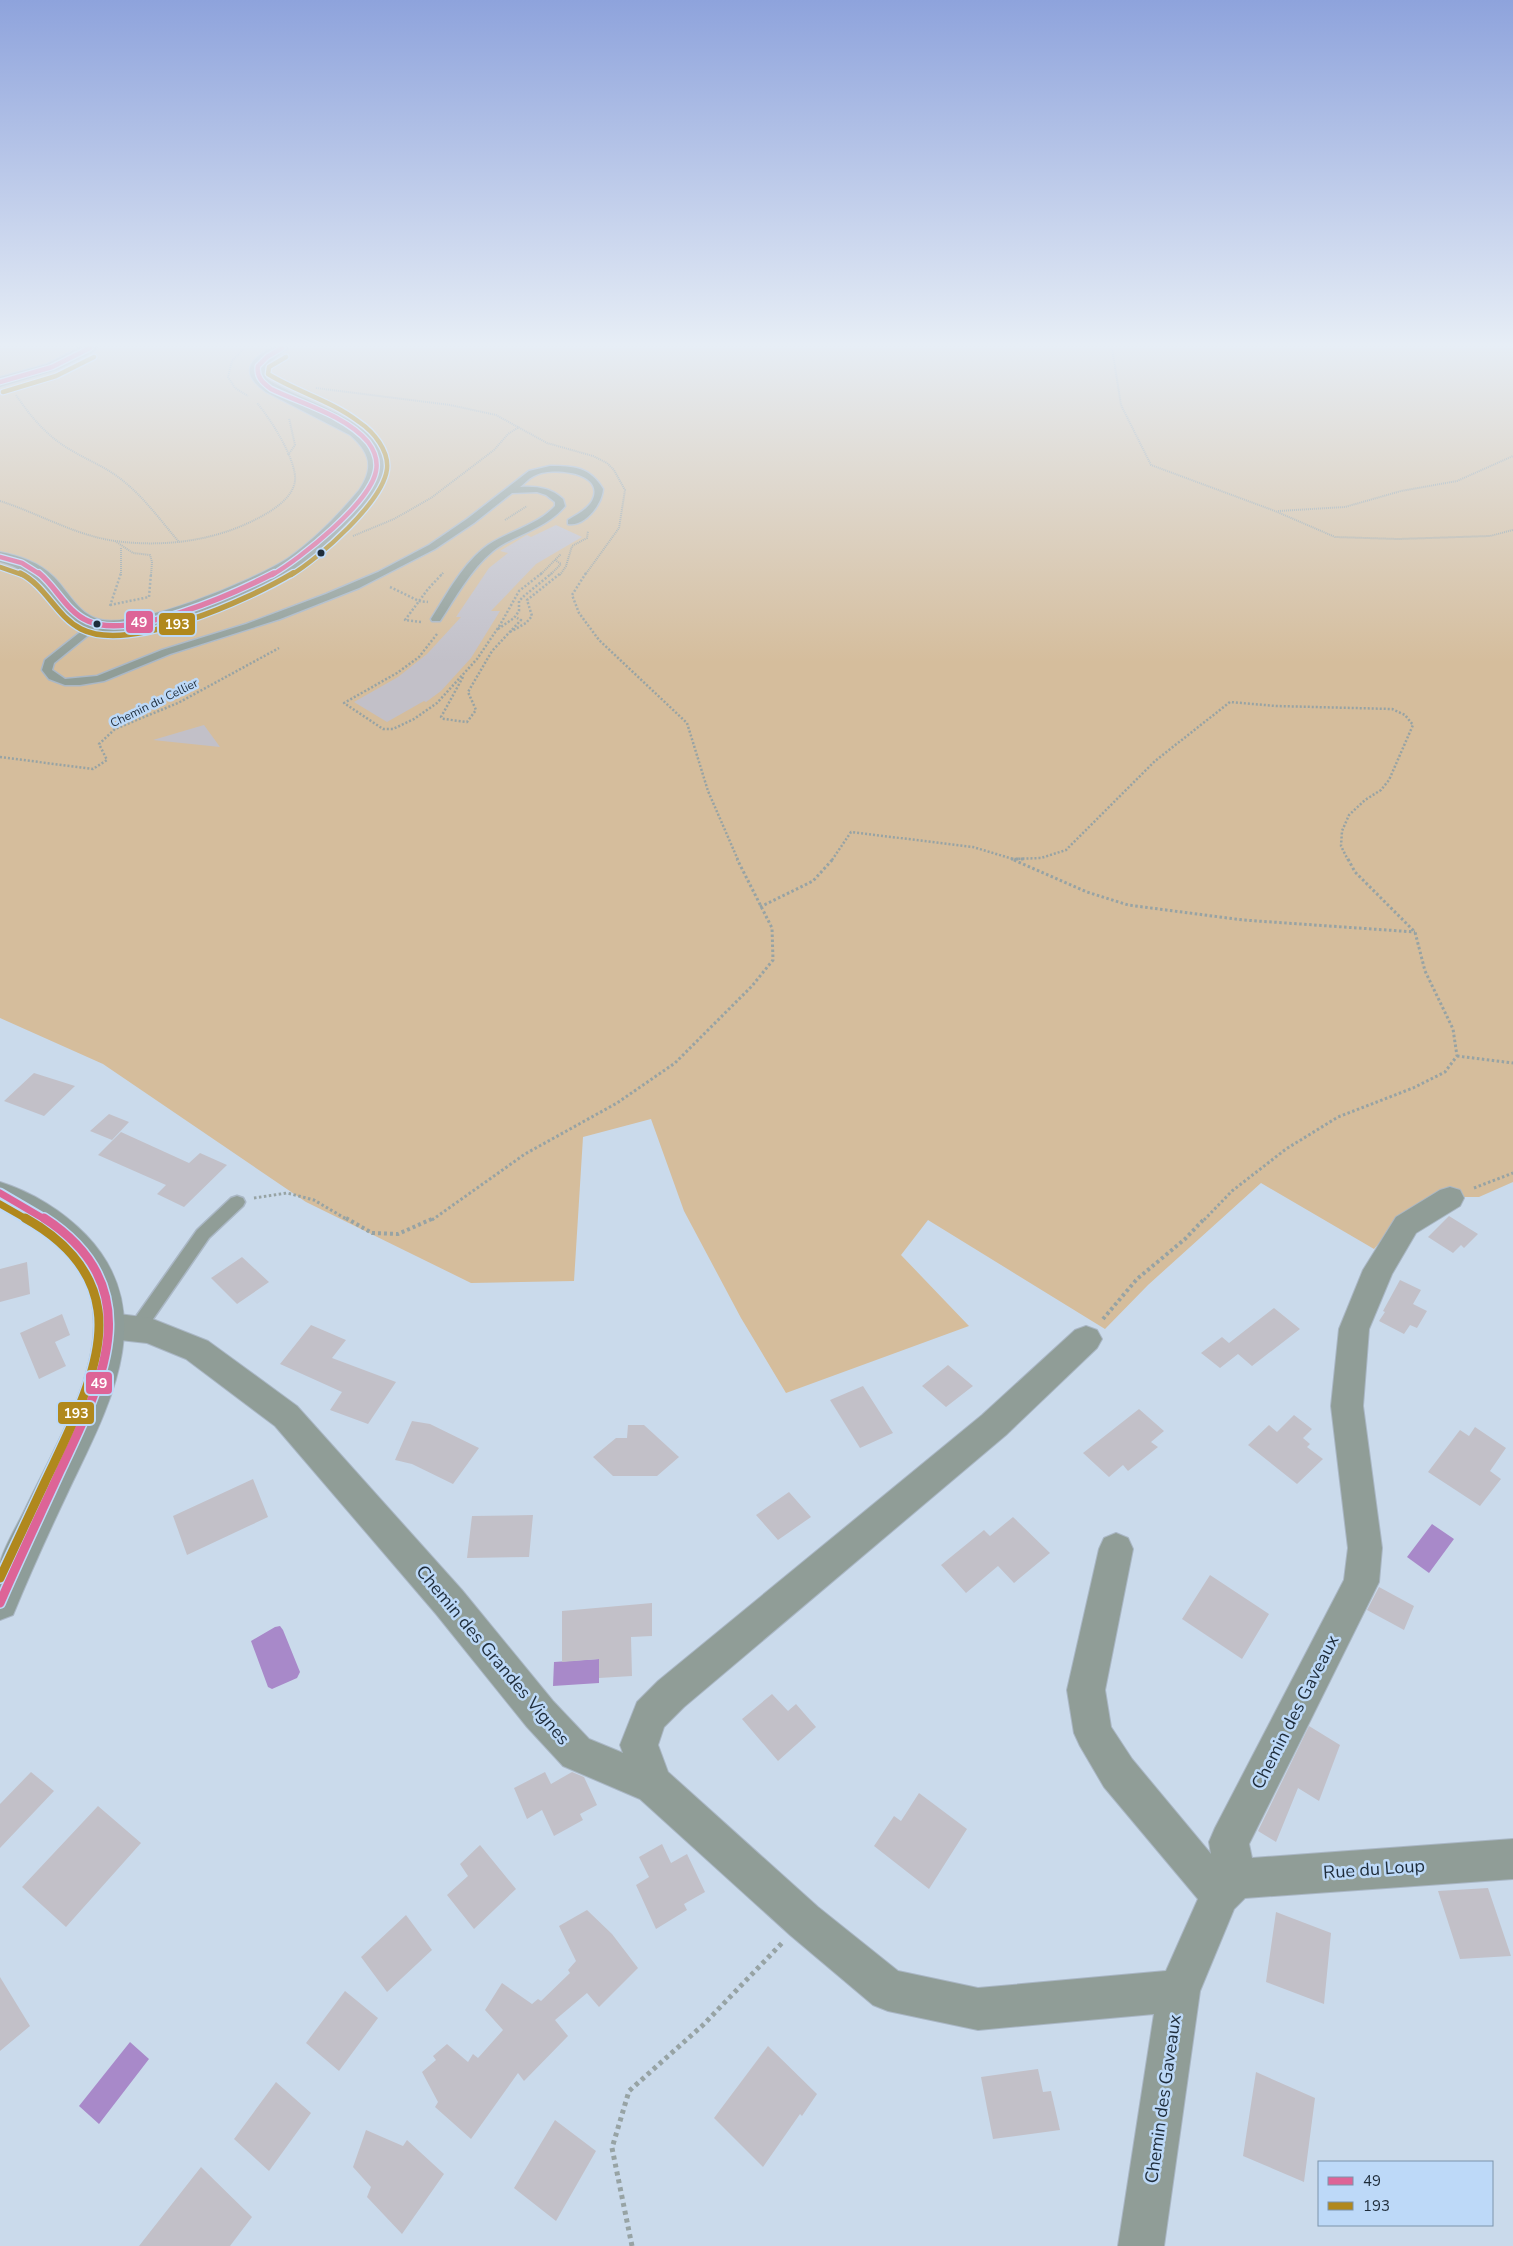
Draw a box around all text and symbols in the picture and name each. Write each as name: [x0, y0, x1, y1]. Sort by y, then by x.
unlabelled marker: [316, 548, 326, 558]
line badge: 49: [125, 610, 154, 634]
line badge: 193: [158, 612, 196, 636]
text: 49: [131, 613, 147, 632]
text: 193: [164, 615, 190, 634]
unlabelled marker: [92, 619, 102, 629]
street label: Chemin du Cellier: [108, 675, 201, 731]
line badge: 49: [85, 1371, 113, 1395]
text: 49: [91, 1374, 107, 1393]
line badge: 193: [57, 1401, 95, 1425]
text: 193: [63, 1404, 89, 1423]
street label: Chemin des Grandes Vignes: [411, 1560, 575, 1750]
street label: Chemin des Gaveaux: [1246, 1630, 1345, 1793]
street label: Rue du Loup: [1322, 1853, 1426, 1885]
street label: Chemin des Gaveaux: [1139, 2013, 1187, 2185]
legend: [1318, 2161, 1493, 2226]
text: 49: [1363, 2171, 1381, 2191]
text: 193: [1363, 2196, 1390, 2216]

